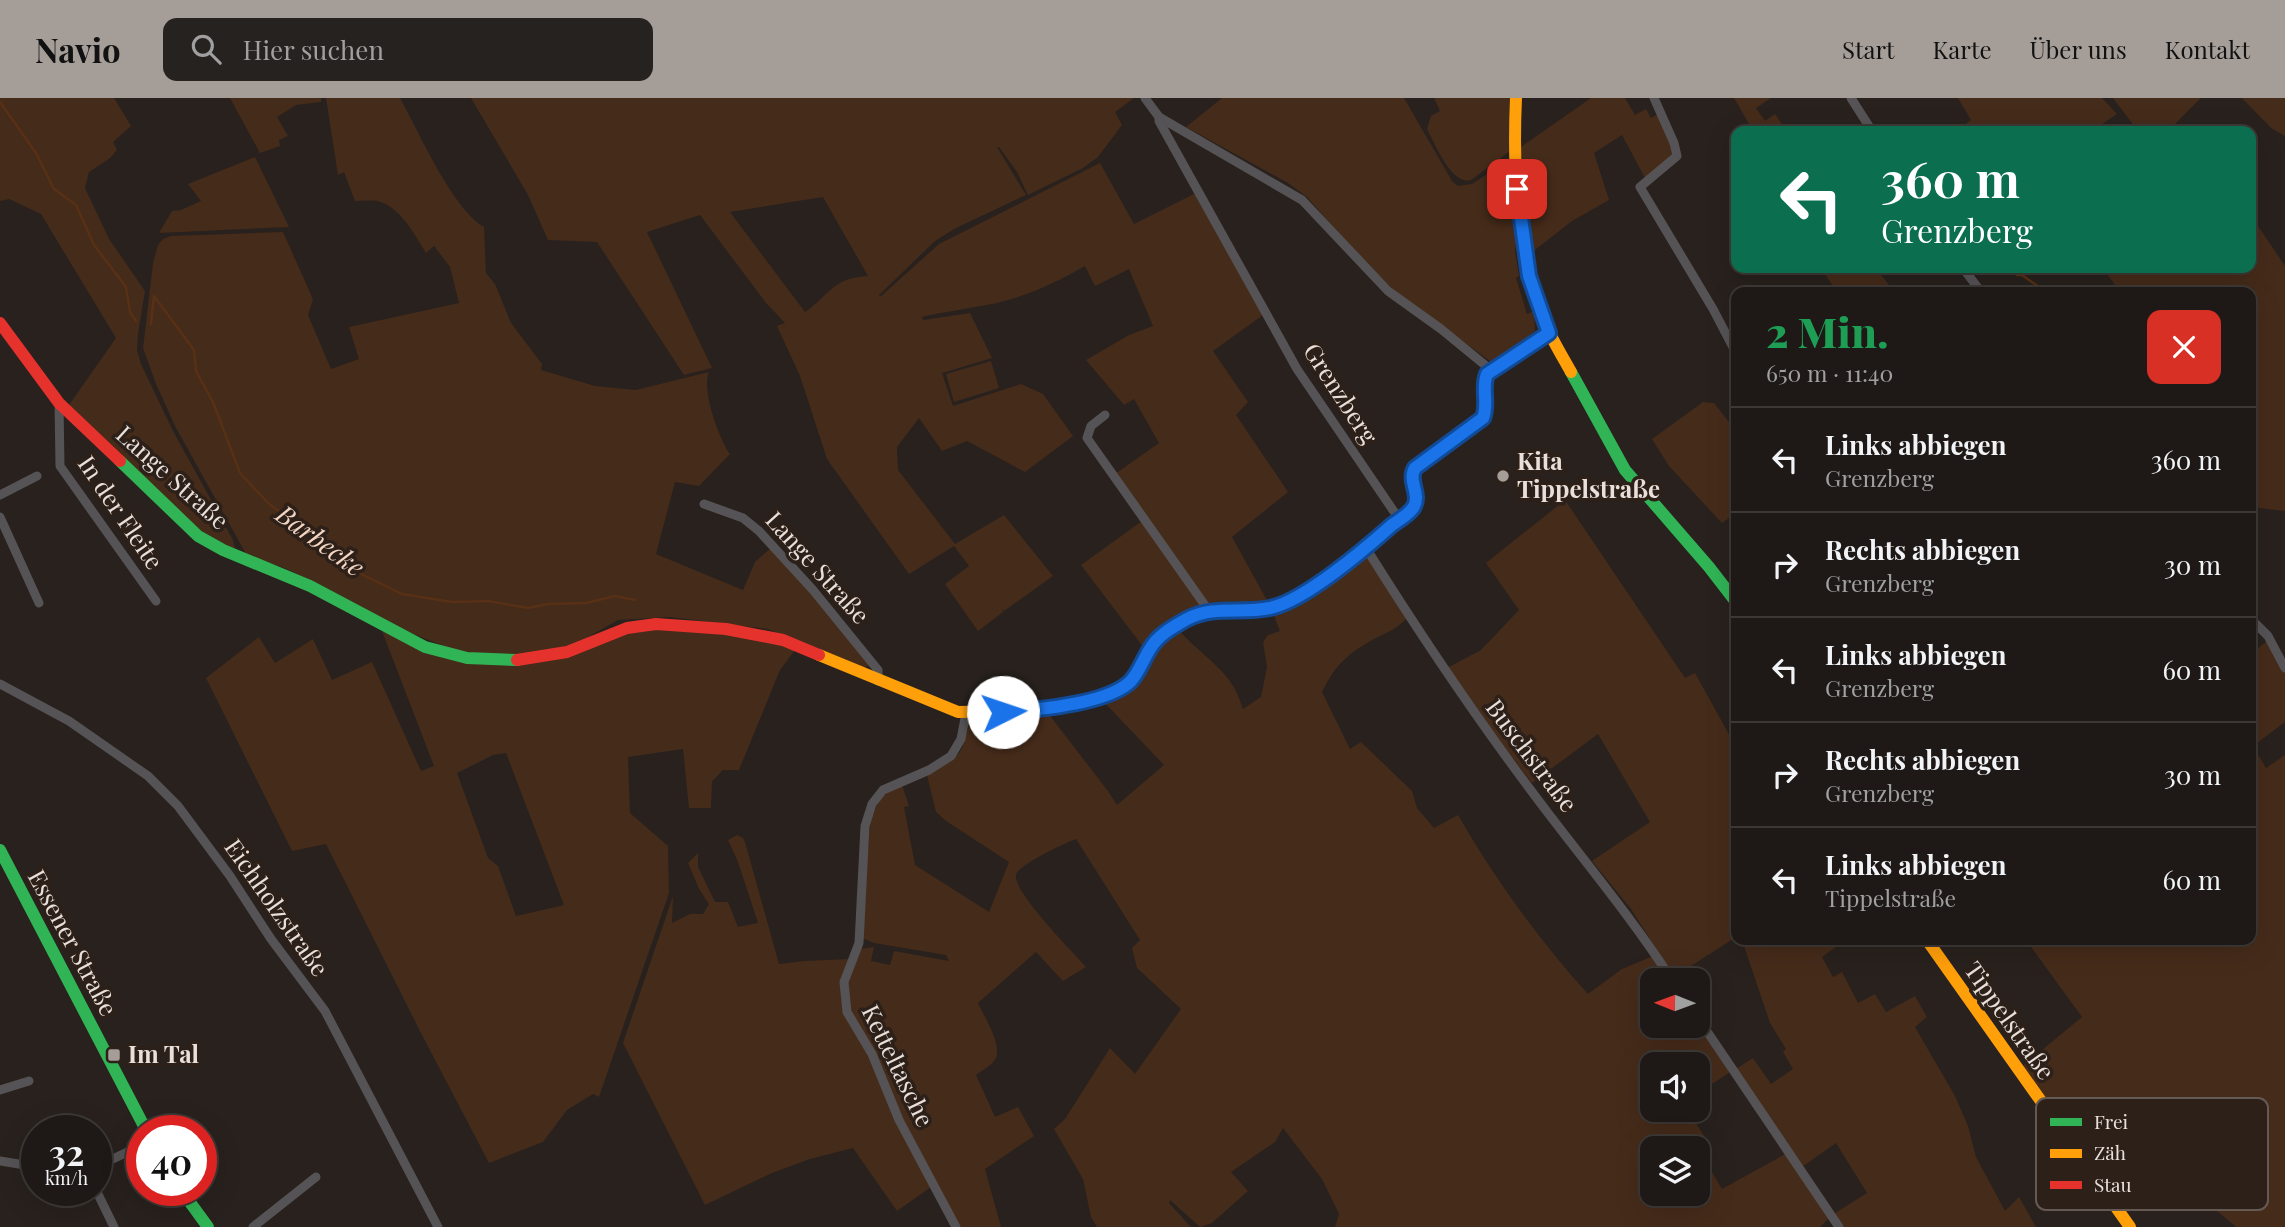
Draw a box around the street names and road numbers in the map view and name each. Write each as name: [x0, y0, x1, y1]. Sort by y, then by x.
street label: Grenzberg: [1297, 336, 1386, 450]
street label: Lange Straße: [110, 417, 236, 536]
street label: In der Fleite: [72, 449, 171, 575]
street label: Lange Straße: [759, 504, 878, 630]
street label: Buschstraße: [1480, 692, 1586, 818]
street label: Eichholzstraße: [218, 832, 337, 982]
street label: Essener Straße: [22, 863, 126, 1021]
street label: Tippelstraße: [1958, 955, 2063, 1085]
street label: Ketteltasche: [855, 999, 942, 1131]

